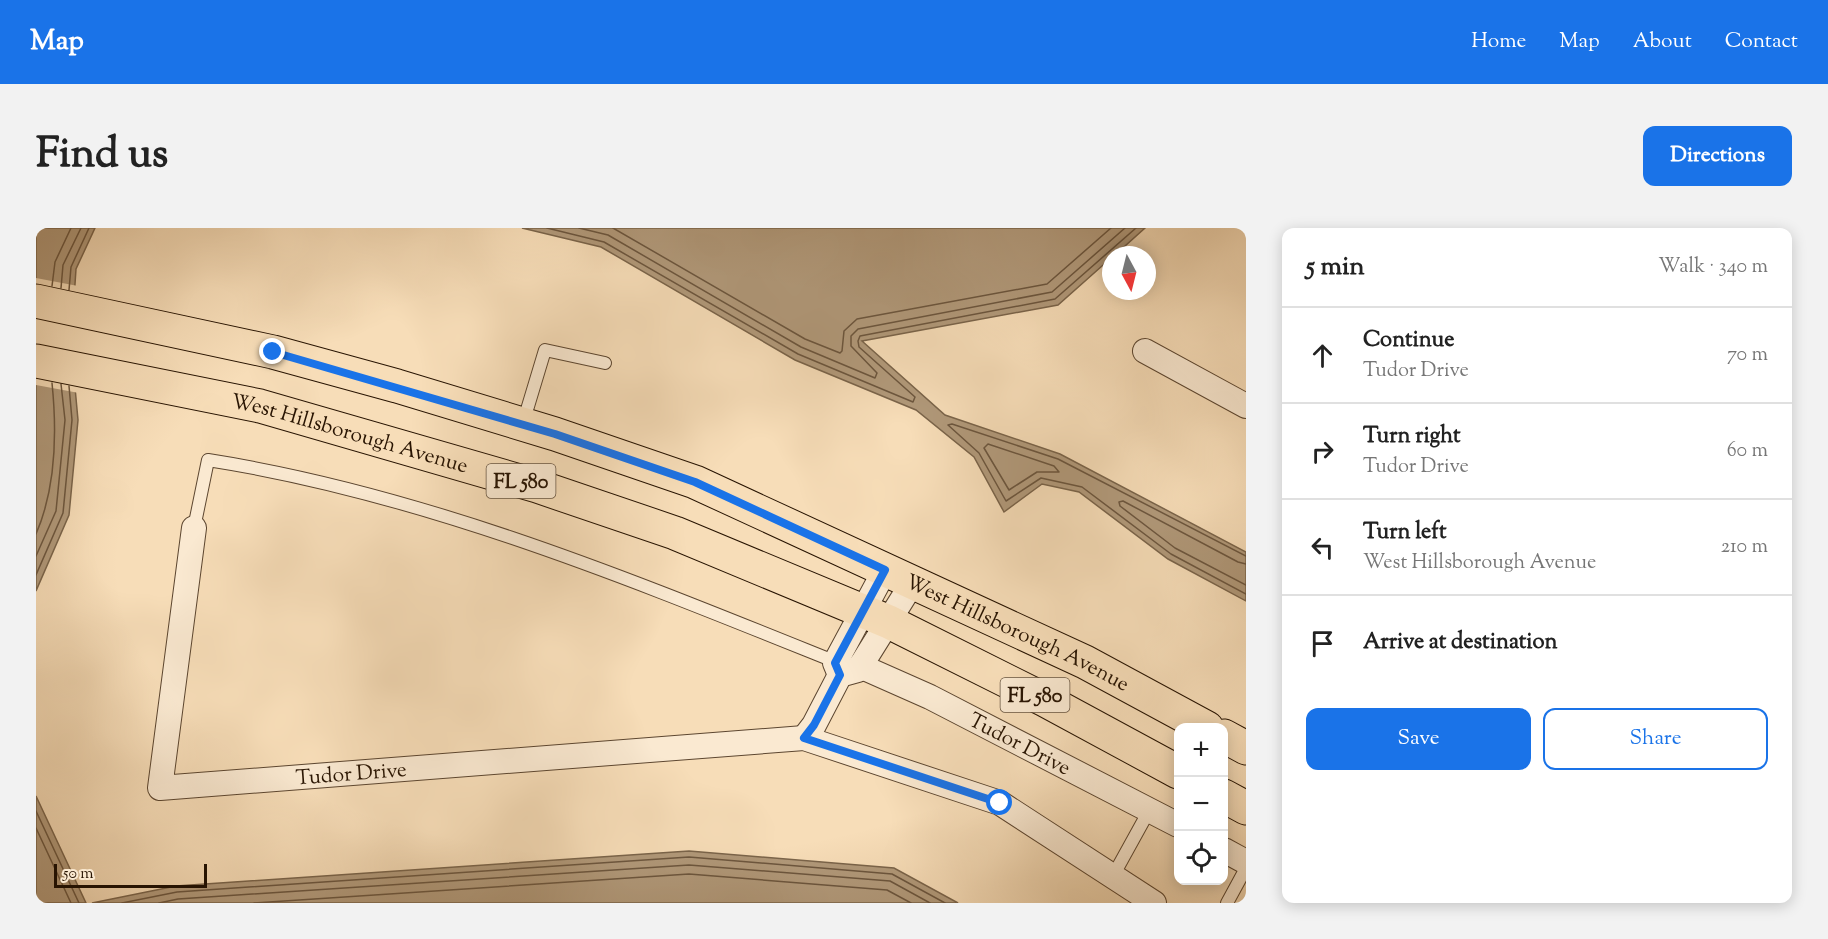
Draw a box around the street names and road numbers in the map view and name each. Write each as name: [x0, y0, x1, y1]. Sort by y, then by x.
street label: West Hillsborough Avenue: [228, 388, 471, 482]
road number: FL 580: [486, 464, 556, 498]
street label: West Hillsborough Avenue: [900, 568, 1134, 700]
road number: FL 580: [1000, 678, 1070, 712]
street label: Tudor Drive: [963, 706, 1075, 784]
street label: Tudor Drive: [295, 756, 408, 794]

